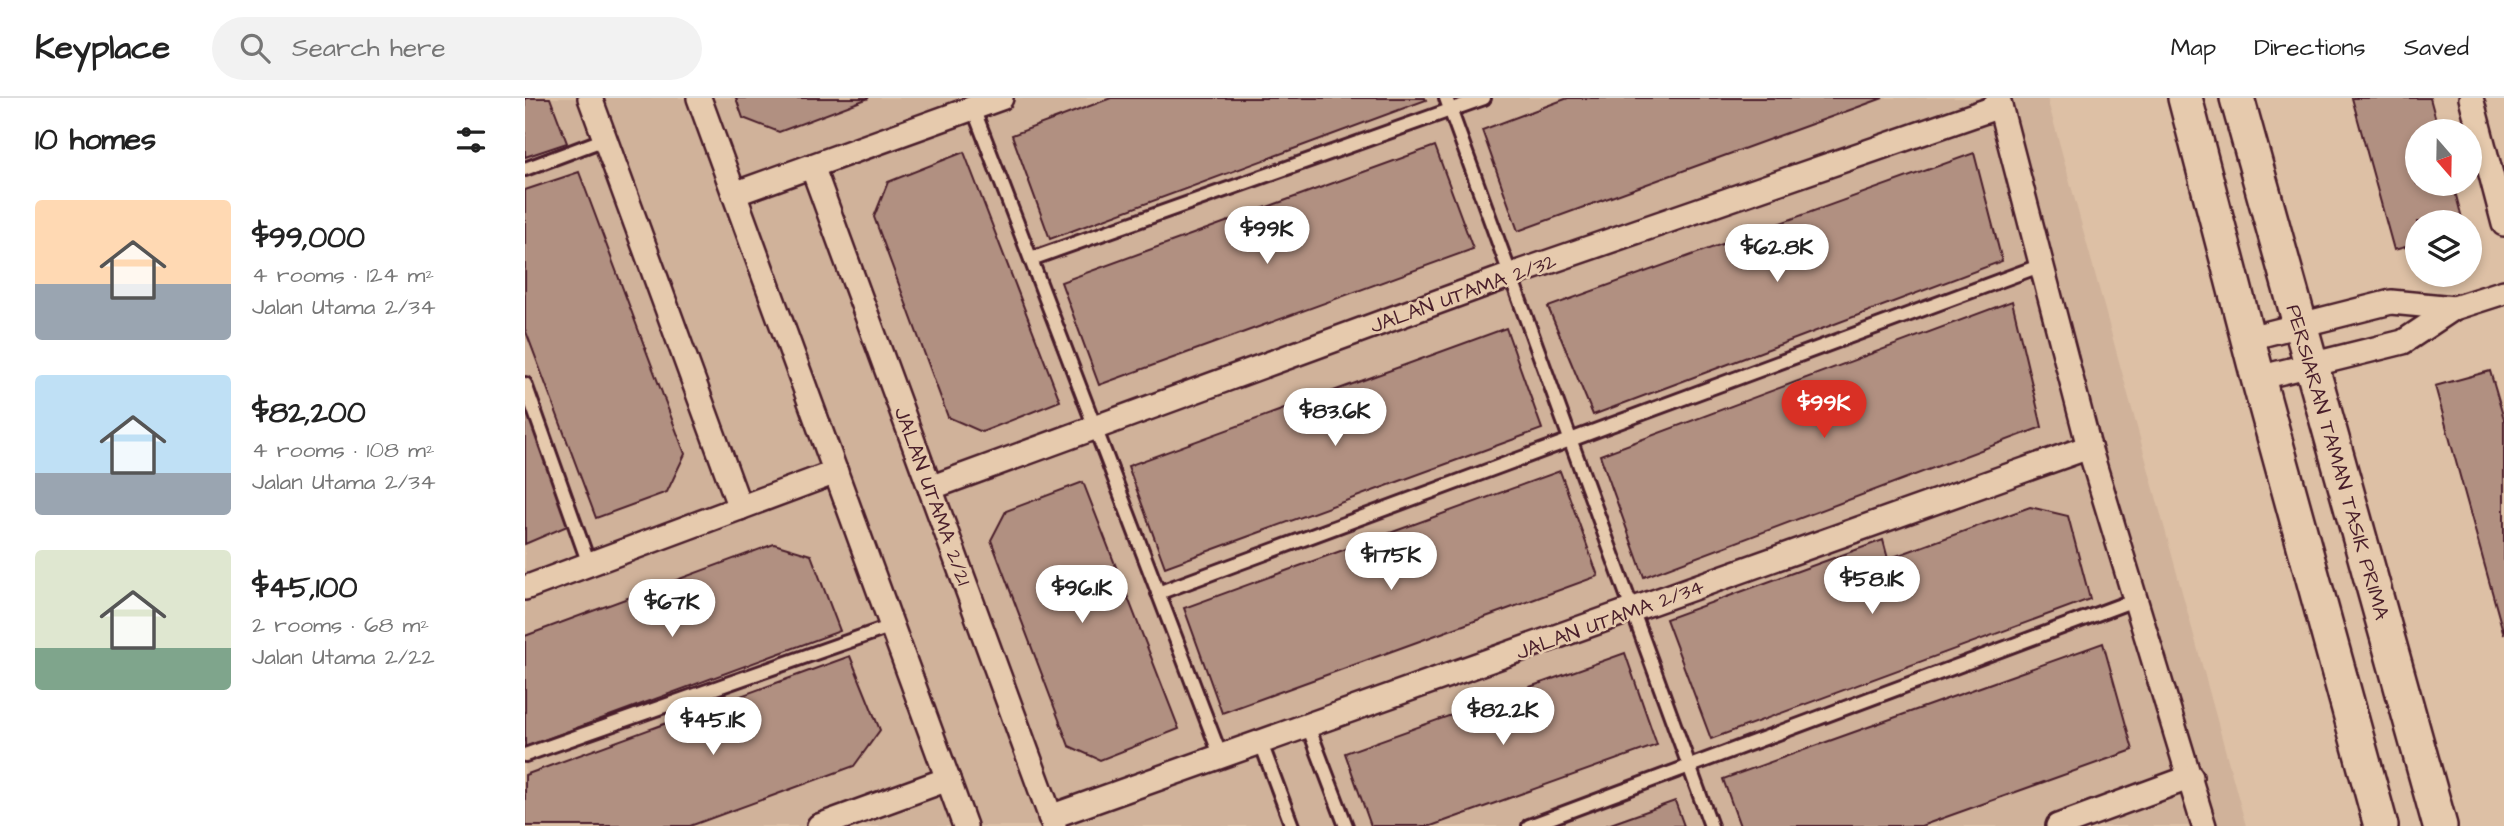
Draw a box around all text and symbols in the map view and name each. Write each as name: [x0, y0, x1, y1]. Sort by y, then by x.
search box: [212, 17, 702, 80]
text: Keyplace: [35, 25, 170, 71]
icon: search: [236, 29, 274, 67]
text: Search here: [292, 30, 445, 66]
text: Map: [2171, 31, 2216, 65]
text: Directions: [2254, 31, 2366, 65]
text: Saved: [2404, 31, 2469, 65]
text: 10 homes: [35, 119, 156, 161]
north arrow: [2405, 119, 2481, 196]
map controls: [2405, 119, 2482, 287]
icon: filters: [452, 121, 490, 159]
pin: $99K: [1226, 206, 1308, 266]
button: layers: [2405, 210, 2482, 287]
text: $99K: [1241, 213, 1293, 245]
text: $99,000: [252, 217, 365, 259]
pin: $62.8K: [1720, 225, 1834, 284]
icon: home: [91, 228, 175, 312]
text: $62.8K: [1741, 231, 1813, 263]
street label: JALAN UTAMA 2/32: [1366, 246, 1560, 341]
text: 4 rooms · 124 m²: [252, 259, 434, 291]
text: Jalan Utama 2/34: [252, 291, 436, 323]
street label: PERSIARAN TAMAN TASIK PRIMA: [2279, 301, 2397, 624]
pin: $99K: [1783, 380, 1865, 440]
text: $99K: [1798, 387, 1850, 419]
pin: $83.6K: [1278, 388, 1392, 448]
text: $82,200: [252, 392, 366, 434]
text: $83.6K: [1300, 395, 1371, 427]
icon: home: [91, 403, 175, 487]
street label: JALAN UTAMA 2/21: [887, 403, 978, 590]
text: 4 rooms · 108 m²: [252, 434, 435, 466]
text: Jalan Utama 2/34: [252, 466, 436, 498]
pin: $175K: [1342, 532, 1440, 592]
text: $175K: [1361, 539, 1421, 571]
pin: $58.1K: [1815, 556, 1929, 616]
text: $58.1K: [1840, 563, 1904, 595]
pin: $96.1K: [1025, 566, 1139, 625]
text: $45,100: [252, 567, 357, 609]
text: $96.1K: [1052, 572, 1112, 604]
street label: JALAN UTAMA 2/34: [1512, 572, 1708, 667]
icon: home: [91, 578, 175, 662]
pin: $67K: [631, 580, 713, 639]
text: $67K: [644, 586, 700, 618]
text: 2 rooms · 68 m²: [252, 609, 429, 641]
text: Jalan Utama 2/22: [252, 641, 435, 673]
pin: $82.2K: [1446, 688, 1560, 747]
text: $82.2K: [1467, 694, 1539, 726]
pin: $45.1K: [656, 698, 770, 757]
text: $45.1K: [681, 704, 745, 736]

